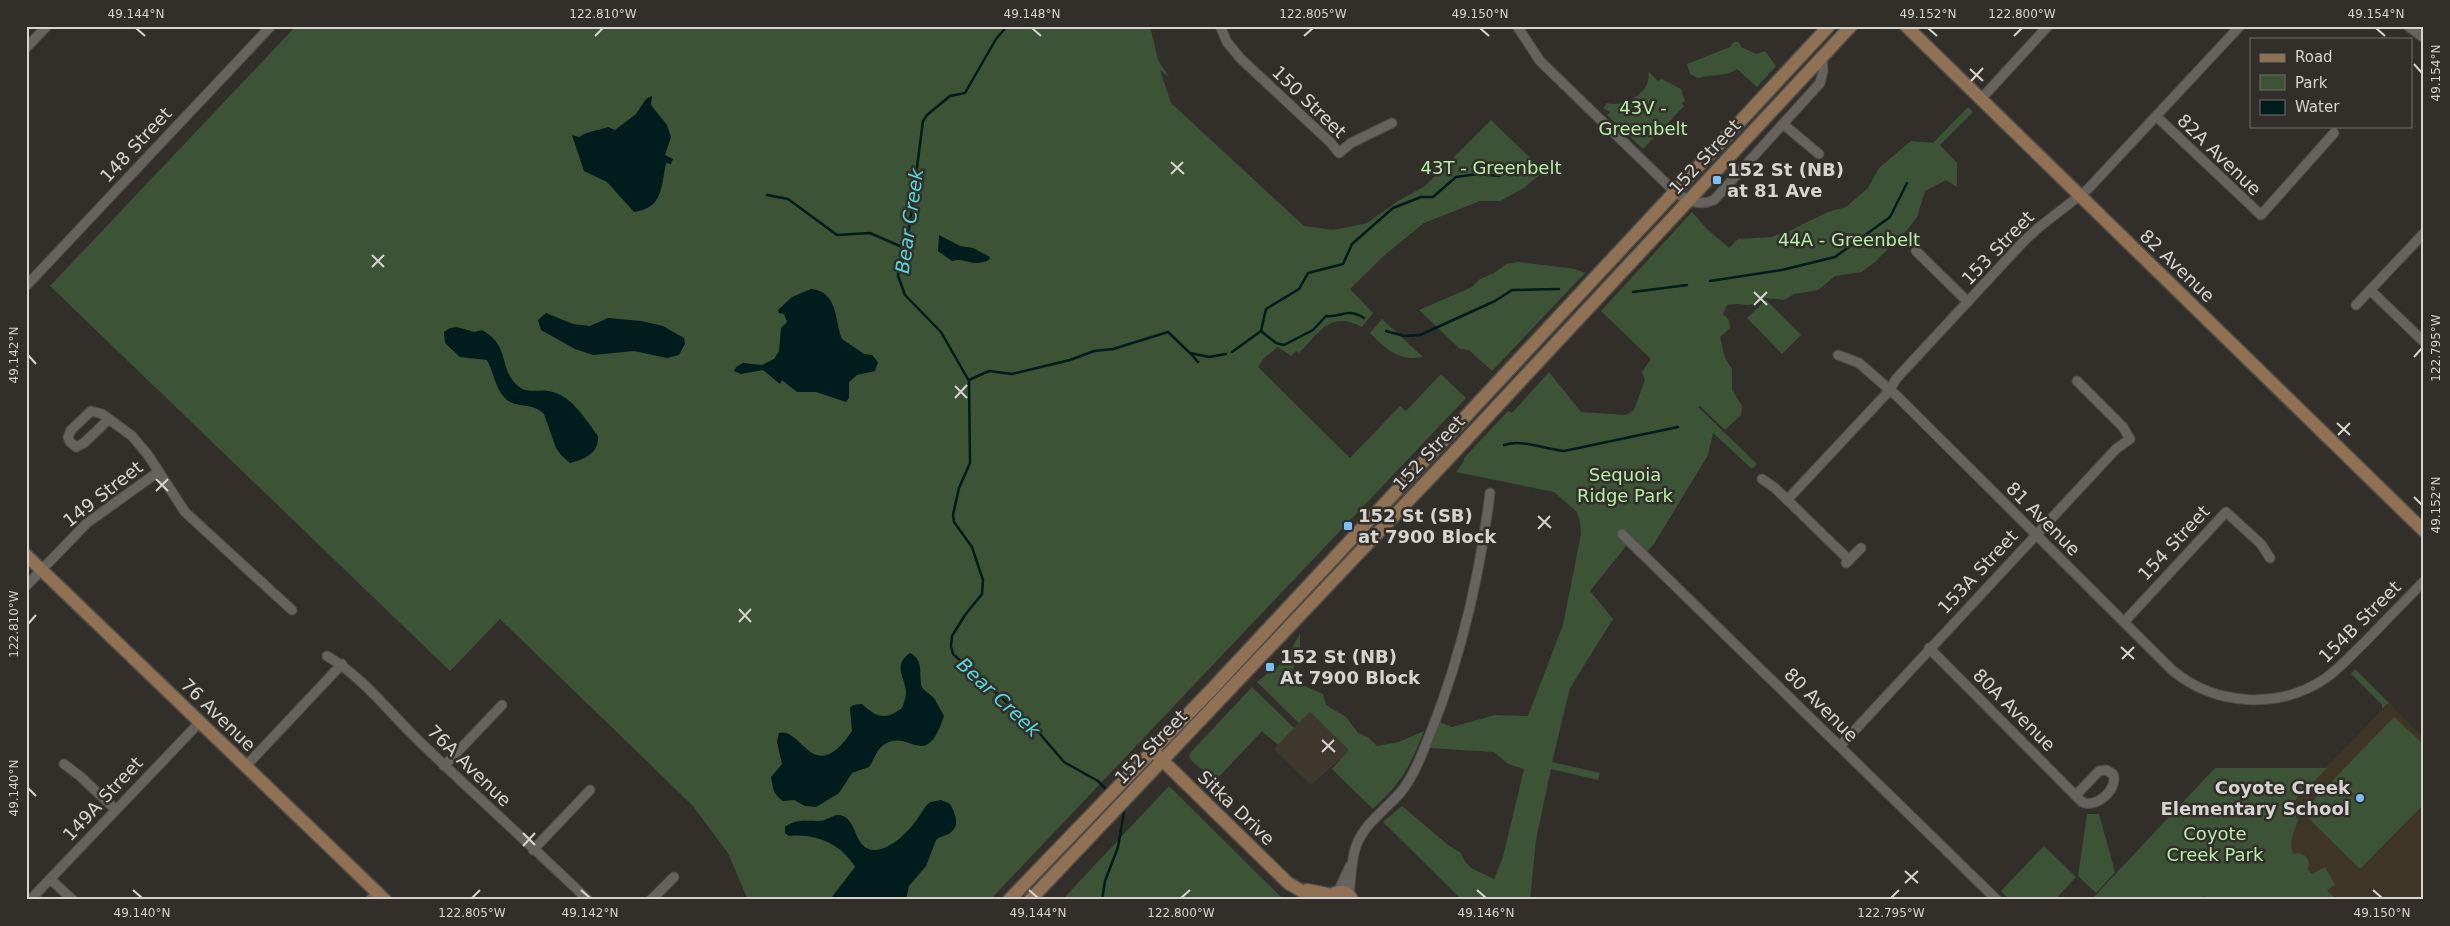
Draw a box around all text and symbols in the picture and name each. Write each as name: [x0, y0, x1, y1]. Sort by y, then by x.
text: 49.144°N: [108, 7, 164, 21]
text: 122.810°W: [569, 7, 637, 21]
text: 49.148°N: [1004, 7, 1060, 21]
text: 122.805°W: [1279, 7, 1347, 21]
text: 49.150°N: [1452, 7, 1508, 21]
text: 49.152°N: [1900, 7, 1956, 21]
text: 122.800°W: [1988, 7, 2056, 21]
text: 49.154°N: [2348, 7, 2404, 21]
legend: [2250, 38, 2412, 128]
text: 49.154°N: [2429, 45, 2443, 101]
text: Road: [2295, 48, 2333, 66]
street label: 150 Street: [1268, 61, 1351, 142]
text: Park: [2295, 74, 2328, 92]
park label: 43V - Greenbelt: [1598, 97, 1688, 139]
text: Water: [2295, 98, 2340, 116]
street label: 148 Street: [96, 103, 176, 186]
street label: 82A Avenue: [2173, 110, 2265, 200]
street label: 152 Street: [1665, 115, 1745, 198]
park label: 43T - Greenbelt: [1421, 157, 1561, 178]
place label: 152 St (NB) at 81 Ave: [1727, 159, 1844, 201]
water label: Bear Creek: [891, 166, 927, 275]
marker: 152 St (NB) at 81 Ave: [1711, 174, 1723, 186]
street label: 153 Street: [1957, 206, 2038, 289]
street label: 82 Avenue: [2136, 225, 2219, 306]
park label: 44A - Greenbelt: [1778, 229, 1920, 250]
text: 122.795°W: [2429, 314, 2443, 382]
text: 49.142°N: [7, 327, 21, 383]
street label: 152 Street: [1389, 411, 1469, 494]
street label: 149 Street: [59, 456, 147, 531]
park label: Sequoia Ridge Park: [1577, 464, 1674, 506]
street label: 81 Avenue: [2002, 477, 2085, 560]
text: 49.152°N: [2429, 477, 2443, 533]
street label: 154 Street: [2134, 501, 2214, 584]
place label: 152 St (SB) at 7900 Block: [1358, 505, 1497, 547]
marker: 152 St (SB) at 7900 Block: [1342, 520, 1354, 532]
street label: 153A Street: [1933, 525, 2022, 618]
street label: 154B Street: [2314, 576, 2405, 667]
text: 122.810°W: [7, 590, 21, 658]
place label: 152 St (NB) At 7900 Block: [1280, 646, 1421, 688]
water label: Bear Creek: [953, 653, 1046, 742]
marker: 152 St (NB) At 7900 Block: [1264, 661, 1276, 673]
street label: 80 Avenue: [1780, 663, 1863, 746]
street label: 80A Avenue: [1969, 664, 2060, 755]
street label: 76 Avenue: [177, 674, 260, 755]
street label: 152 Street: [1110, 705, 1191, 788]
street label: 76A Avenue: [423, 721, 515, 811]
street label: 149A Street: [58, 752, 147, 845]
text: 49.140°N: [7, 760, 21, 816]
street label: Sitka Drive: [1194, 766, 1279, 849]
place label: Coyote Creek Elementary School: [2161, 777, 2351, 819]
marker: Coyote Creek Elementary School: [2354, 792, 2366, 804]
park label: Coyote Creek Park: [2167, 823, 2264, 865]
text: 49.140°N: [114, 906, 170, 920]
text: 122.805°W: [438, 906, 506, 920]
text: 49.142°N: [562, 906, 618, 920]
text: 49.144°N: [1010, 906, 1066, 920]
text: 122.800°W: [1147, 906, 1215, 920]
text: 49.146°N: [1458, 906, 1514, 920]
text: 122.795°W: [1857, 906, 1925, 920]
text: 49.150°N: [2354, 906, 2410, 920]

